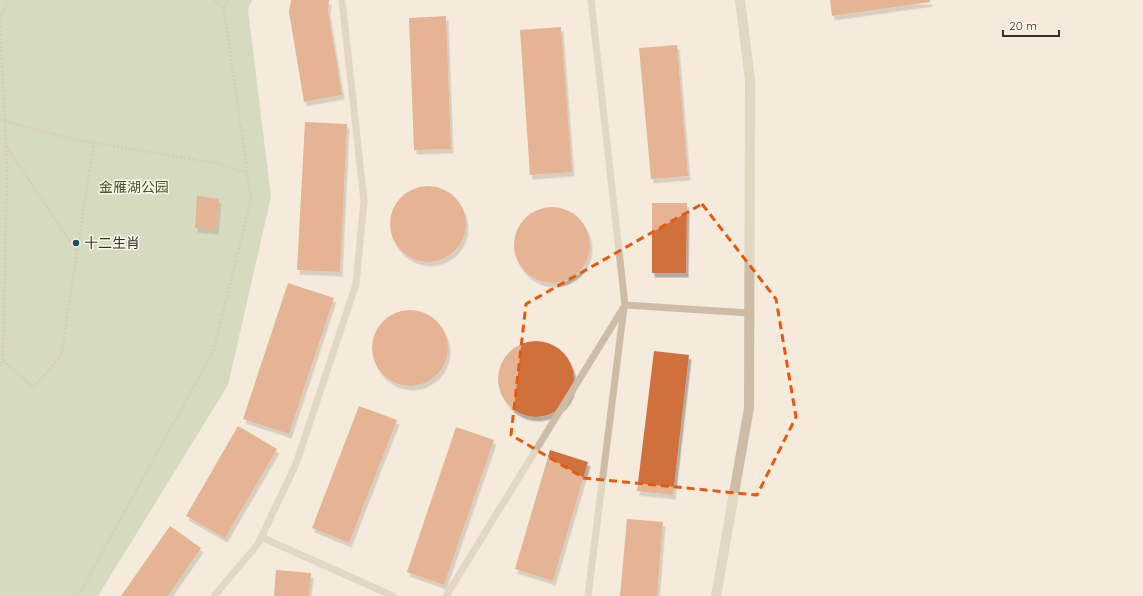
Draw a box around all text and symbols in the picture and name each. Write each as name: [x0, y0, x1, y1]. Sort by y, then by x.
scale bar: [1003, 12, 1059, 38]
text: 20 m: [1009, 18, 1037, 33]
park label: 金雁湖公园: [99, 178, 169, 196]
place label: 十二生肖: [84, 234, 140, 252]
marker: 十二生肖: [71, 238, 81, 248]

